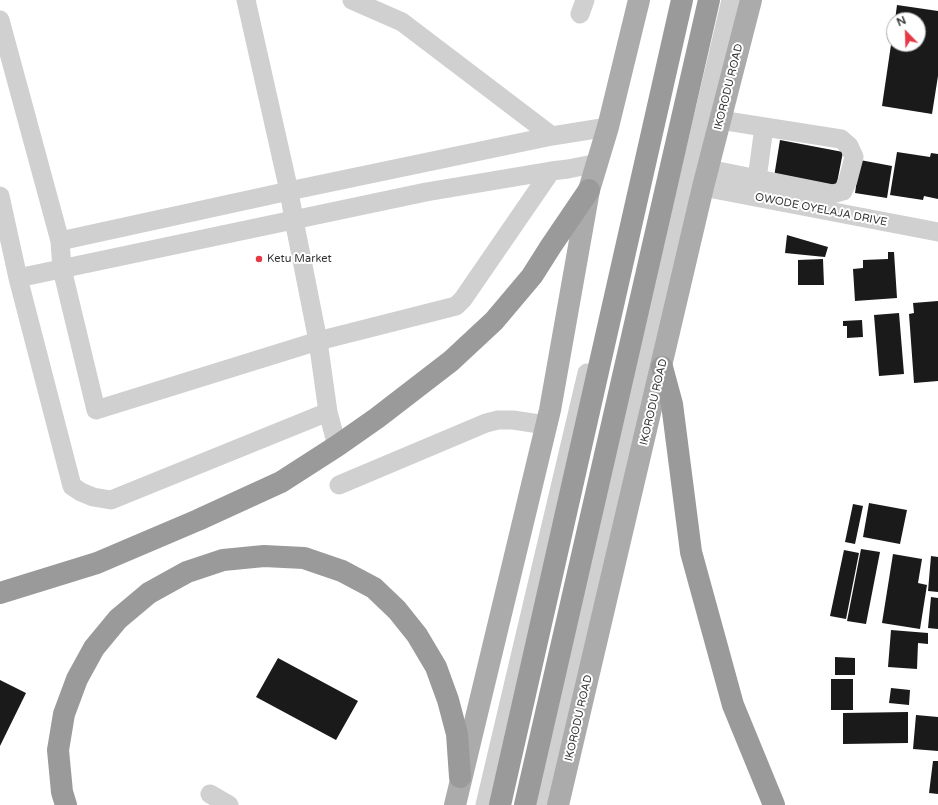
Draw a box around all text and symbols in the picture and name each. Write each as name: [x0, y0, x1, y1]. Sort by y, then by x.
north arrow: [886, 12, 926, 52]
text: N: [895, 14, 908, 29]
street label: IKORODU ROAD: [712, 43, 746, 131]
street label: OWODE OYELAJA DRIVE: [754, 191, 888, 229]
place label: Ketu Market: [267, 252, 332, 266]
marker: Ketu Market: [254, 254, 264, 264]
street label: IKORODU ROAD: [638, 357, 670, 447]
street label: IKORODU ROAD: [563, 673, 595, 763]

